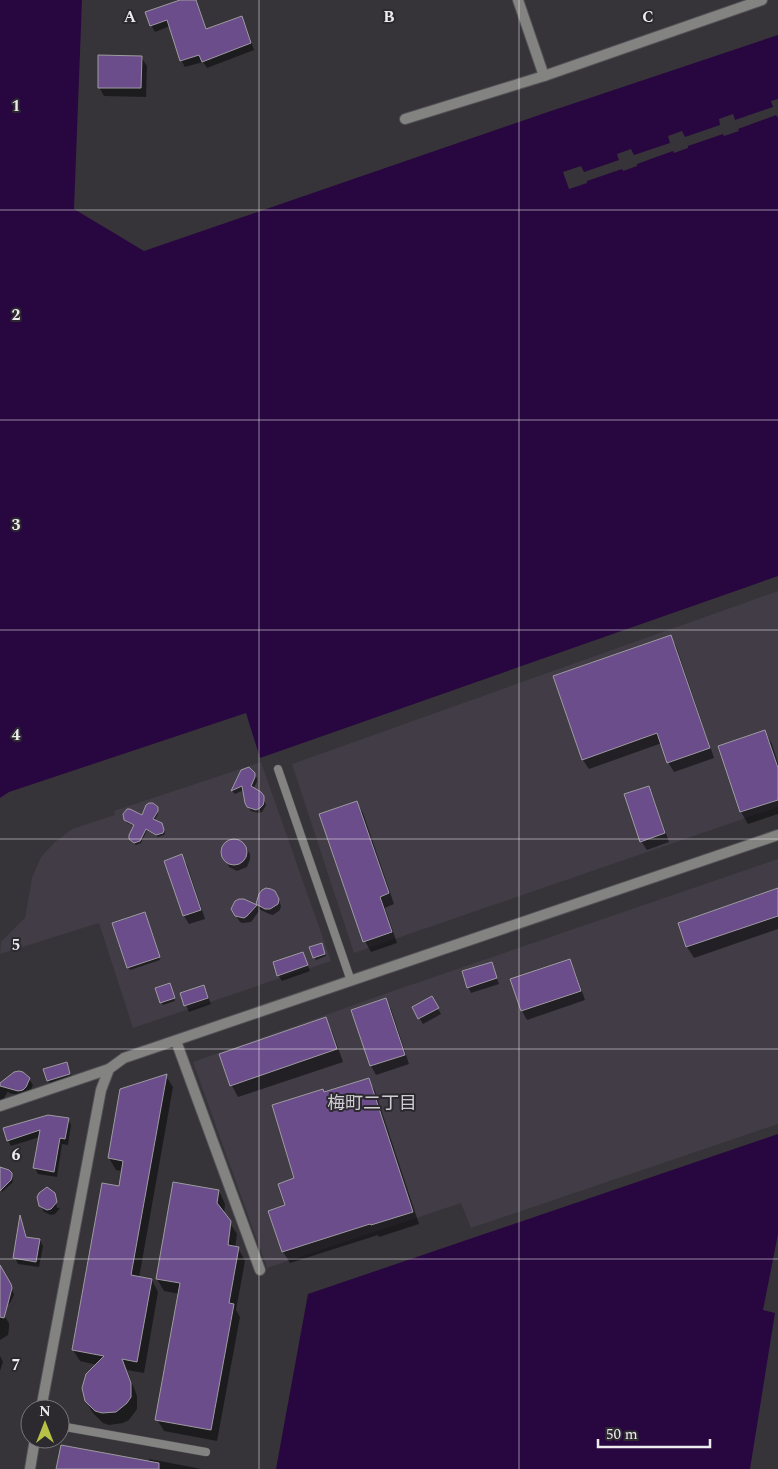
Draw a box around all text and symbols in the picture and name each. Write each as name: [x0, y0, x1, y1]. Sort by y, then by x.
text: A: [124, 5, 137, 29]
text: B: [383, 5, 395, 29]
text: C: [642, 5, 654, 29]
text: 1: [12, 94, 20, 118]
text: 2: [12, 303, 21, 327]
text: 3: [12, 513, 21, 537]
text: 4: [12, 723, 21, 747]
text: 5: [12, 933, 20, 957]
district label: 梅町二丁目: [327, 1090, 417, 1117]
text: 6: [12, 1143, 21, 1167]
text: 7: [12, 1353, 21, 1377]
north arrow: [20, 1399, 70, 1449]
text: N: [39, 1401, 51, 1422]
scale bar: [598, 1416, 710, 1448]
text: 50 m: [606, 1423, 638, 1446]

